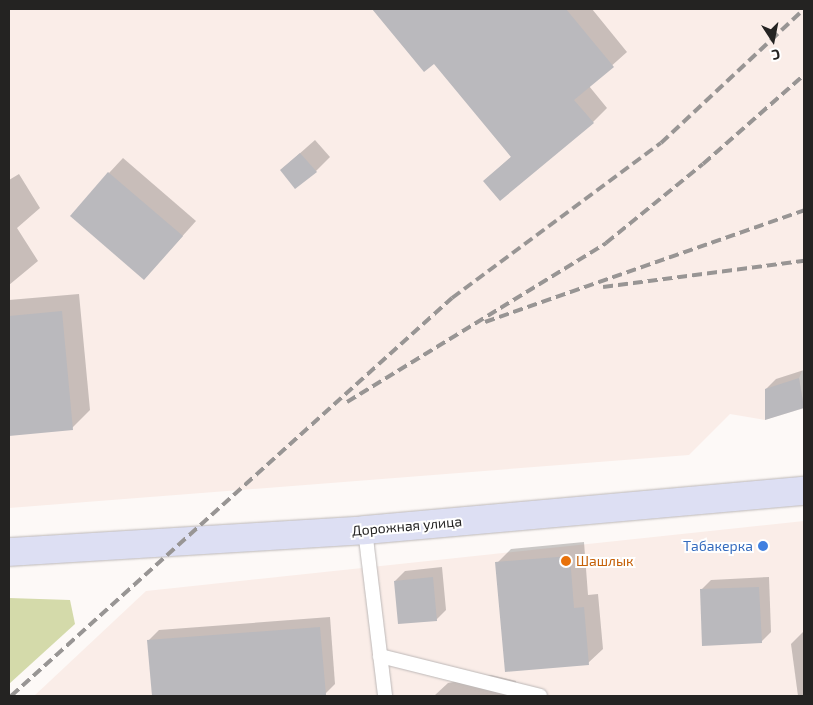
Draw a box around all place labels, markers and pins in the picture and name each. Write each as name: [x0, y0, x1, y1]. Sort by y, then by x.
place label: Табакерка: [683, 538, 753, 554]
marker: Табакерка: [757, 540, 769, 552]
place label: Шашлык: [576, 553, 633, 569]
marker: Шашлык: [560, 555, 572, 567]

